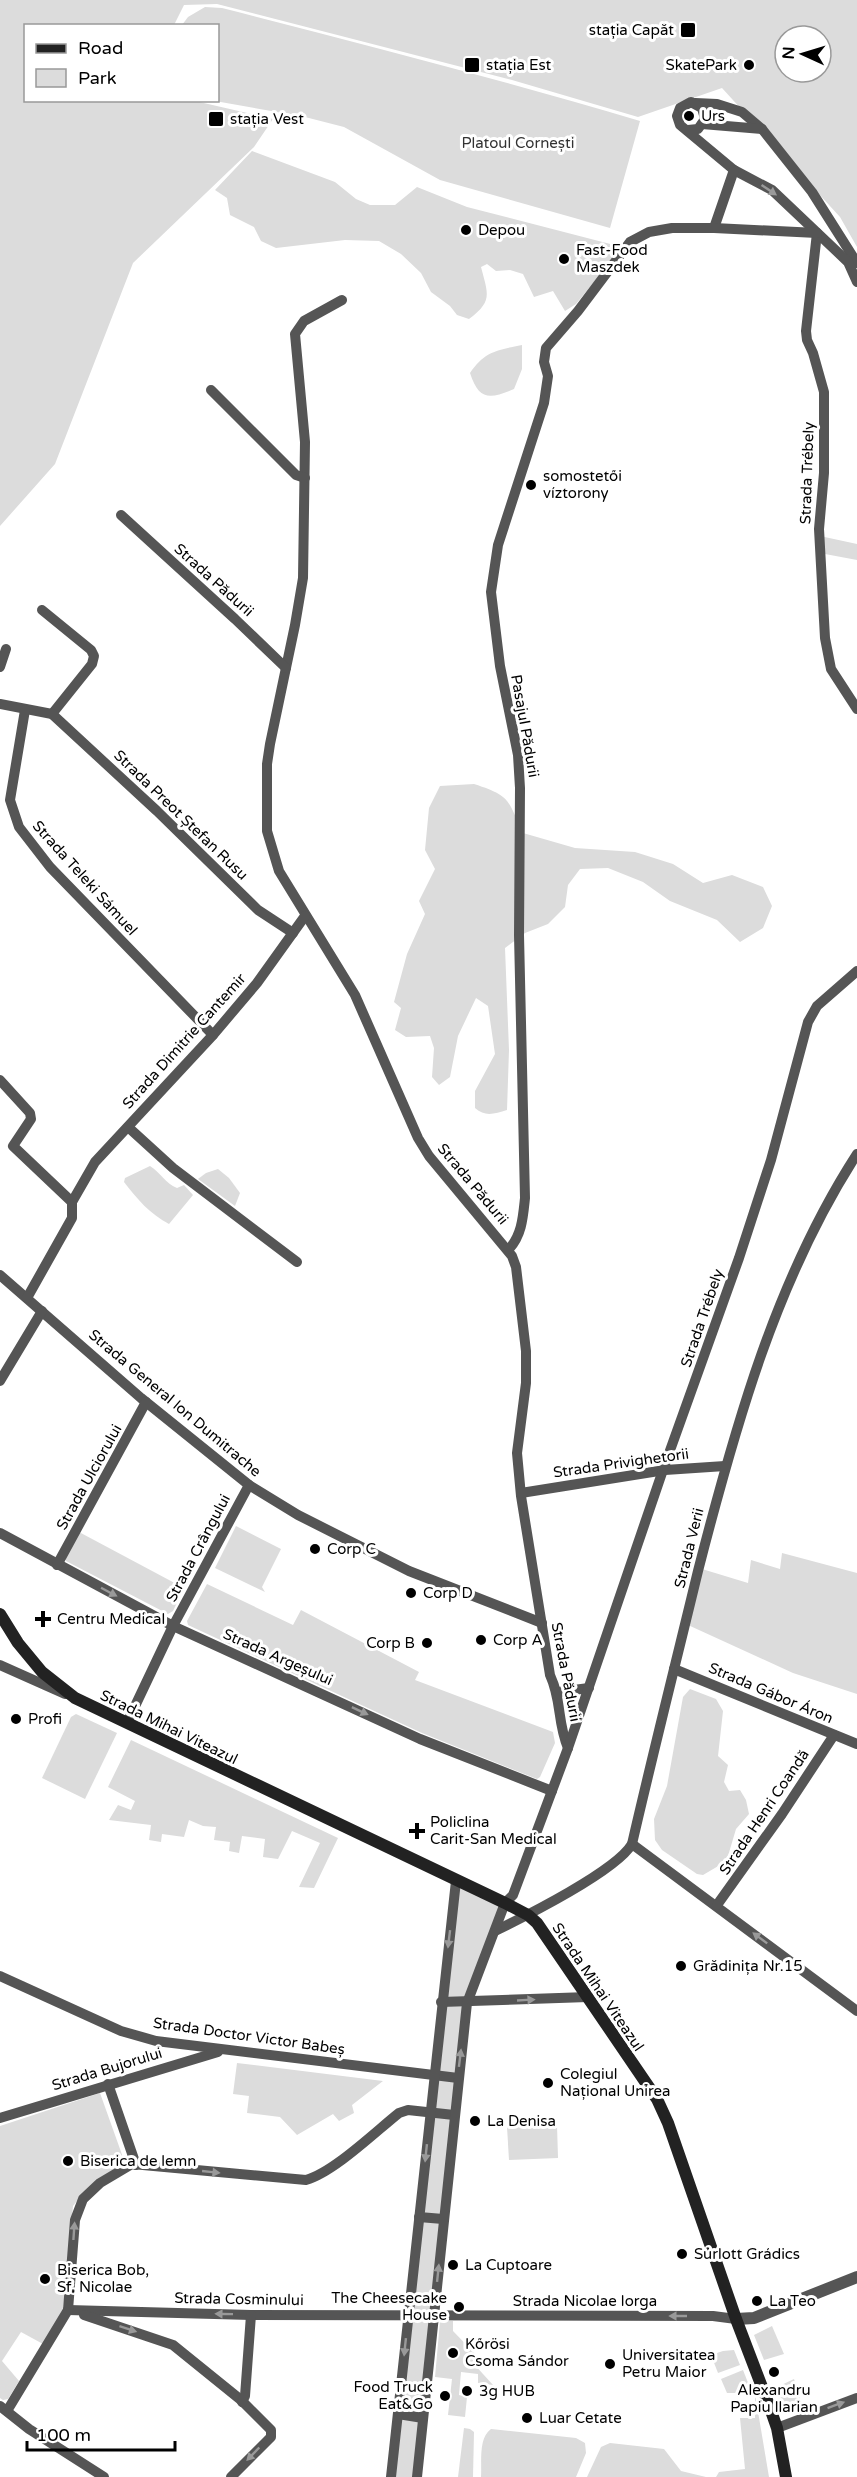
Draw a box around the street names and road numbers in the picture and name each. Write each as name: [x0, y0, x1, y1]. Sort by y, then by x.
street label: Strada Trébely: [796, 421, 818, 525]
street label: Strada Pădurii: [171, 540, 257, 620]
street label: Pasajul Pădurii: [507, 673, 543, 779]
street label: Strada Preot Ștefan Rusu: [110, 746, 252, 884]
street label: Strada Teleki Sámuel: [29, 817, 141, 939]
street label: Strada Dimitrie Cantemir: [119, 969, 250, 1112]
street label: Strada Pădurii: [434, 1140, 512, 1228]
street label: Strada Trébely: [677, 1267, 727, 1369]
street label: Strada General Ion Dumitrache: [85, 1326, 265, 1480]
street label: Strada Ulciorului: [53, 1421, 125, 1533]
street label: Strada Privighetorii: [552, 1445, 690, 1481]
street label: Strada Crângului: [162, 1491, 234, 1605]
street label: Strada Verii: [670, 1506, 708, 1590]
street label: Strada Pădurii: [548, 1621, 584, 1723]
street label: Strada Argeșului: [220, 1625, 336, 1689]
street label: Strada Gábor Áron: [706, 1659, 836, 1727]
street label: Strada Mihai Viteazul: [97, 1686, 241, 1768]
street label: Strada Henri Coandă: [715, 1746, 813, 1878]
street label: Strada Mihai Viteazul: [548, 1919, 648, 2055]
street label: Strada Doctor Victor Babeș: [152, 2014, 346, 2058]
street label: Strada Bujorului: [50, 2044, 164, 2094]
street label: Strada Cosminului: [174, 2289, 304, 2309]
street label: Strada Nicolae Iorga: [513, 2292, 657, 2310]

